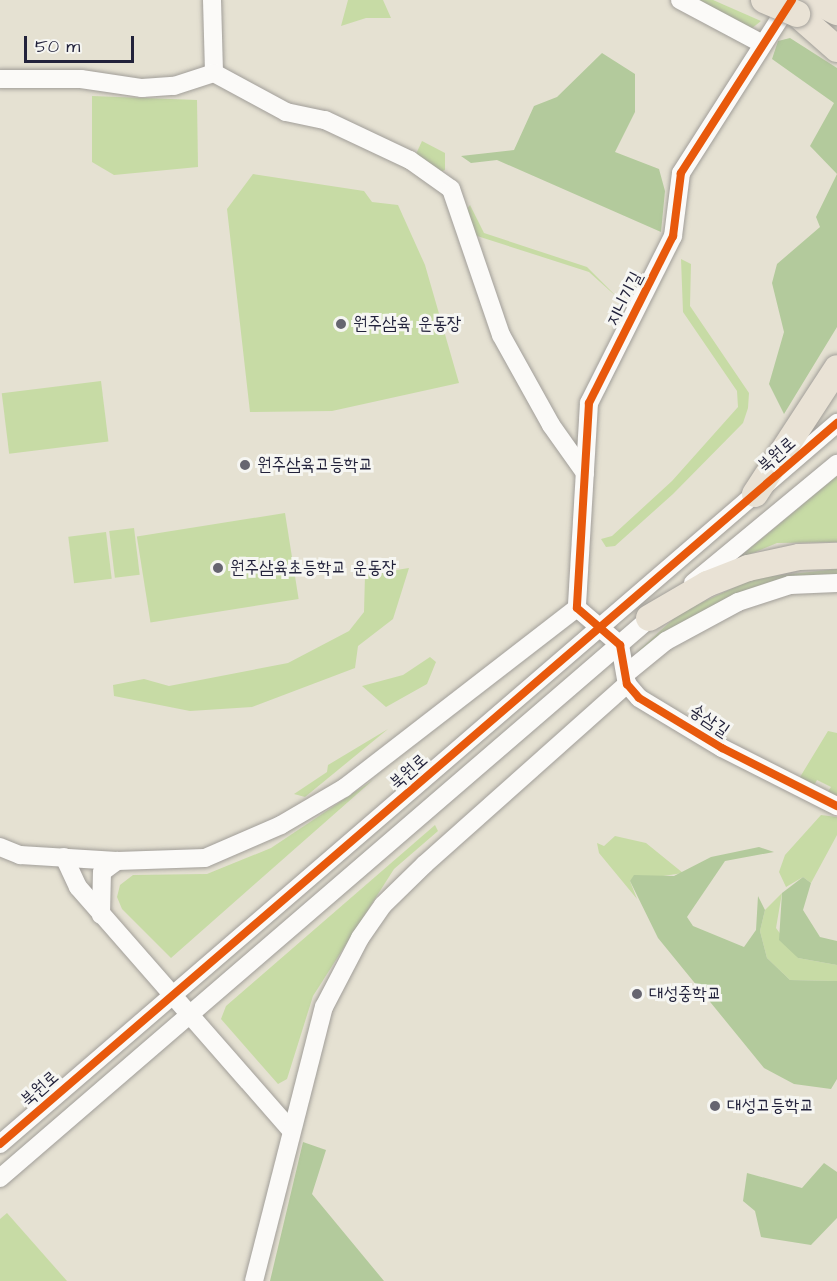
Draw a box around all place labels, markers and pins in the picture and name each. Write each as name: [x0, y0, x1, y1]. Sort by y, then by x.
place label: 원주삼육 운동장: [353, 313, 462, 335]
marker: 원주삼육 운동장: [334, 317, 348, 331]
place label: 원주삼육고등학교: [257, 454, 373, 476]
marker: 원주삼육고등학교: [238, 458, 252, 472]
place label: 원주삼육초등학교 운동장: [230, 557, 397, 579]
marker: 원주삼육초등학교 운동장: [211, 561, 225, 575]
place label: 대성중학교: [649, 983, 721, 1005]
marker: 대성중학교: [630, 987, 644, 1001]
place label: 대성고등학교: [727, 1095, 814, 1117]
marker: 대성고등학교: [708, 1099, 722, 1113]

